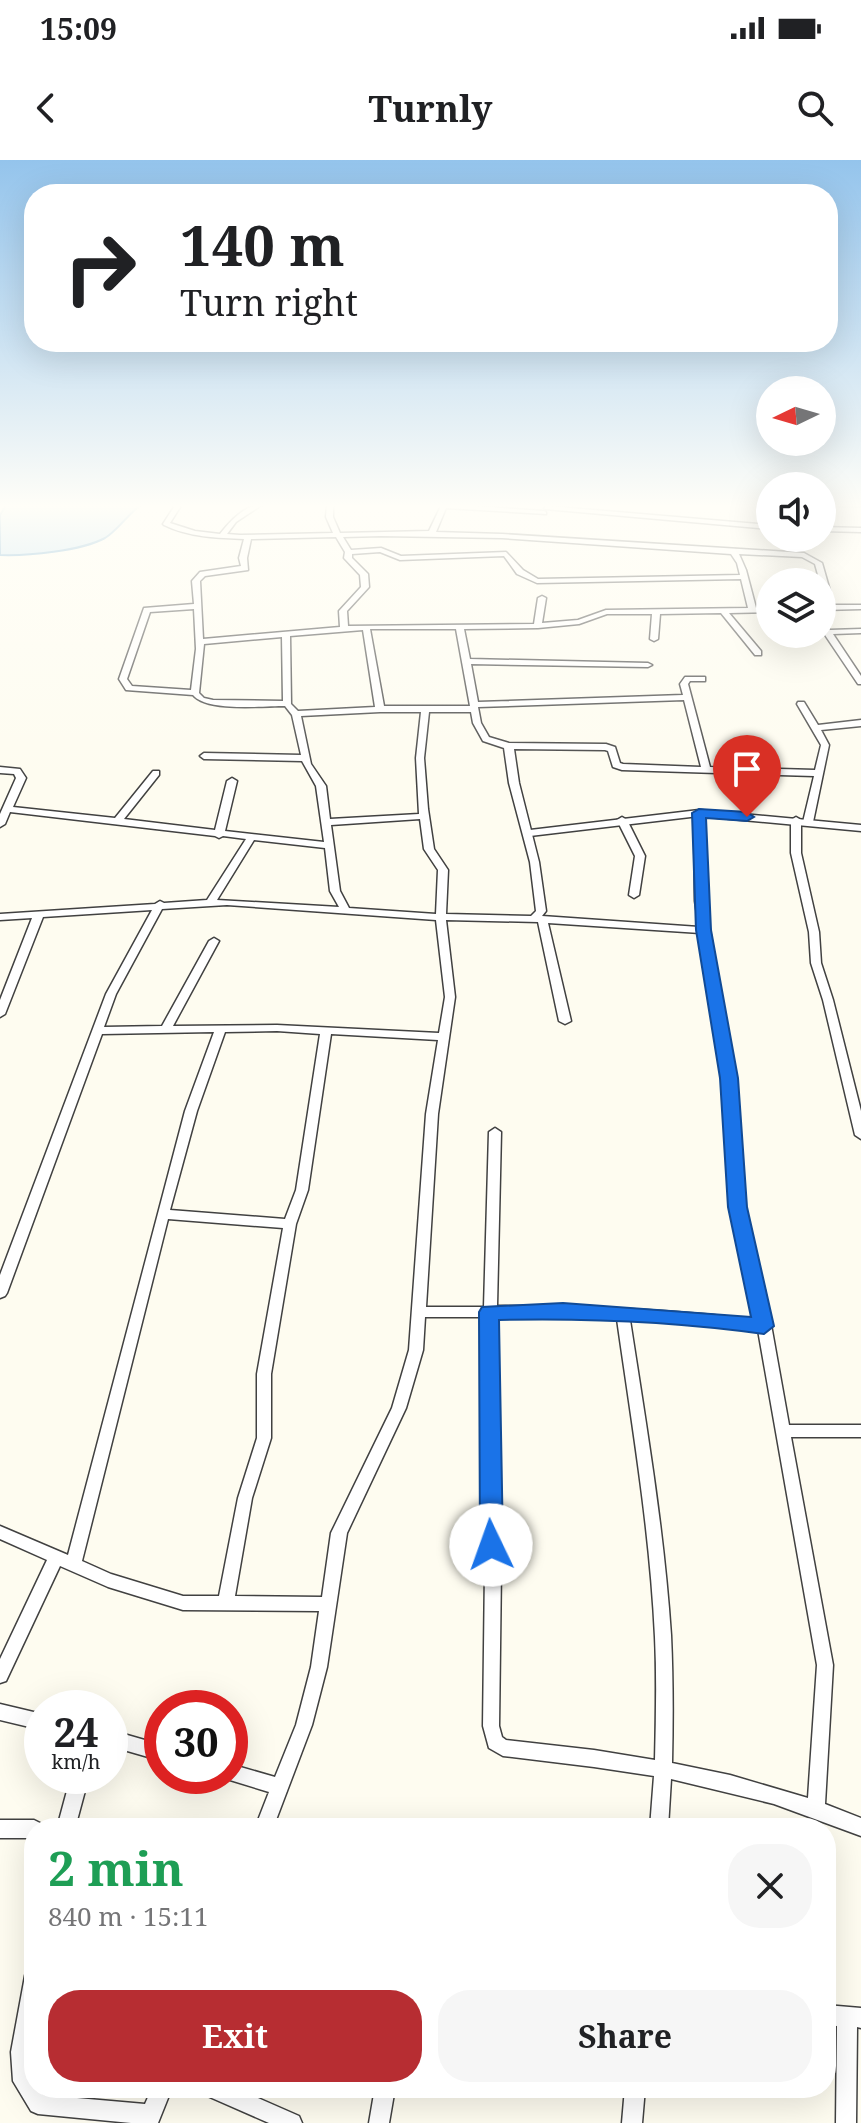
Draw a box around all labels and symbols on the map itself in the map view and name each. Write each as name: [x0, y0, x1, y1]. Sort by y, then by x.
north arrow: [756, 376, 836, 456]
pin: [713, 735, 781, 817]
position arrow: [449, 1503, 533, 1587]
speed limit sign: 30: [144, 1690, 248, 1794]

